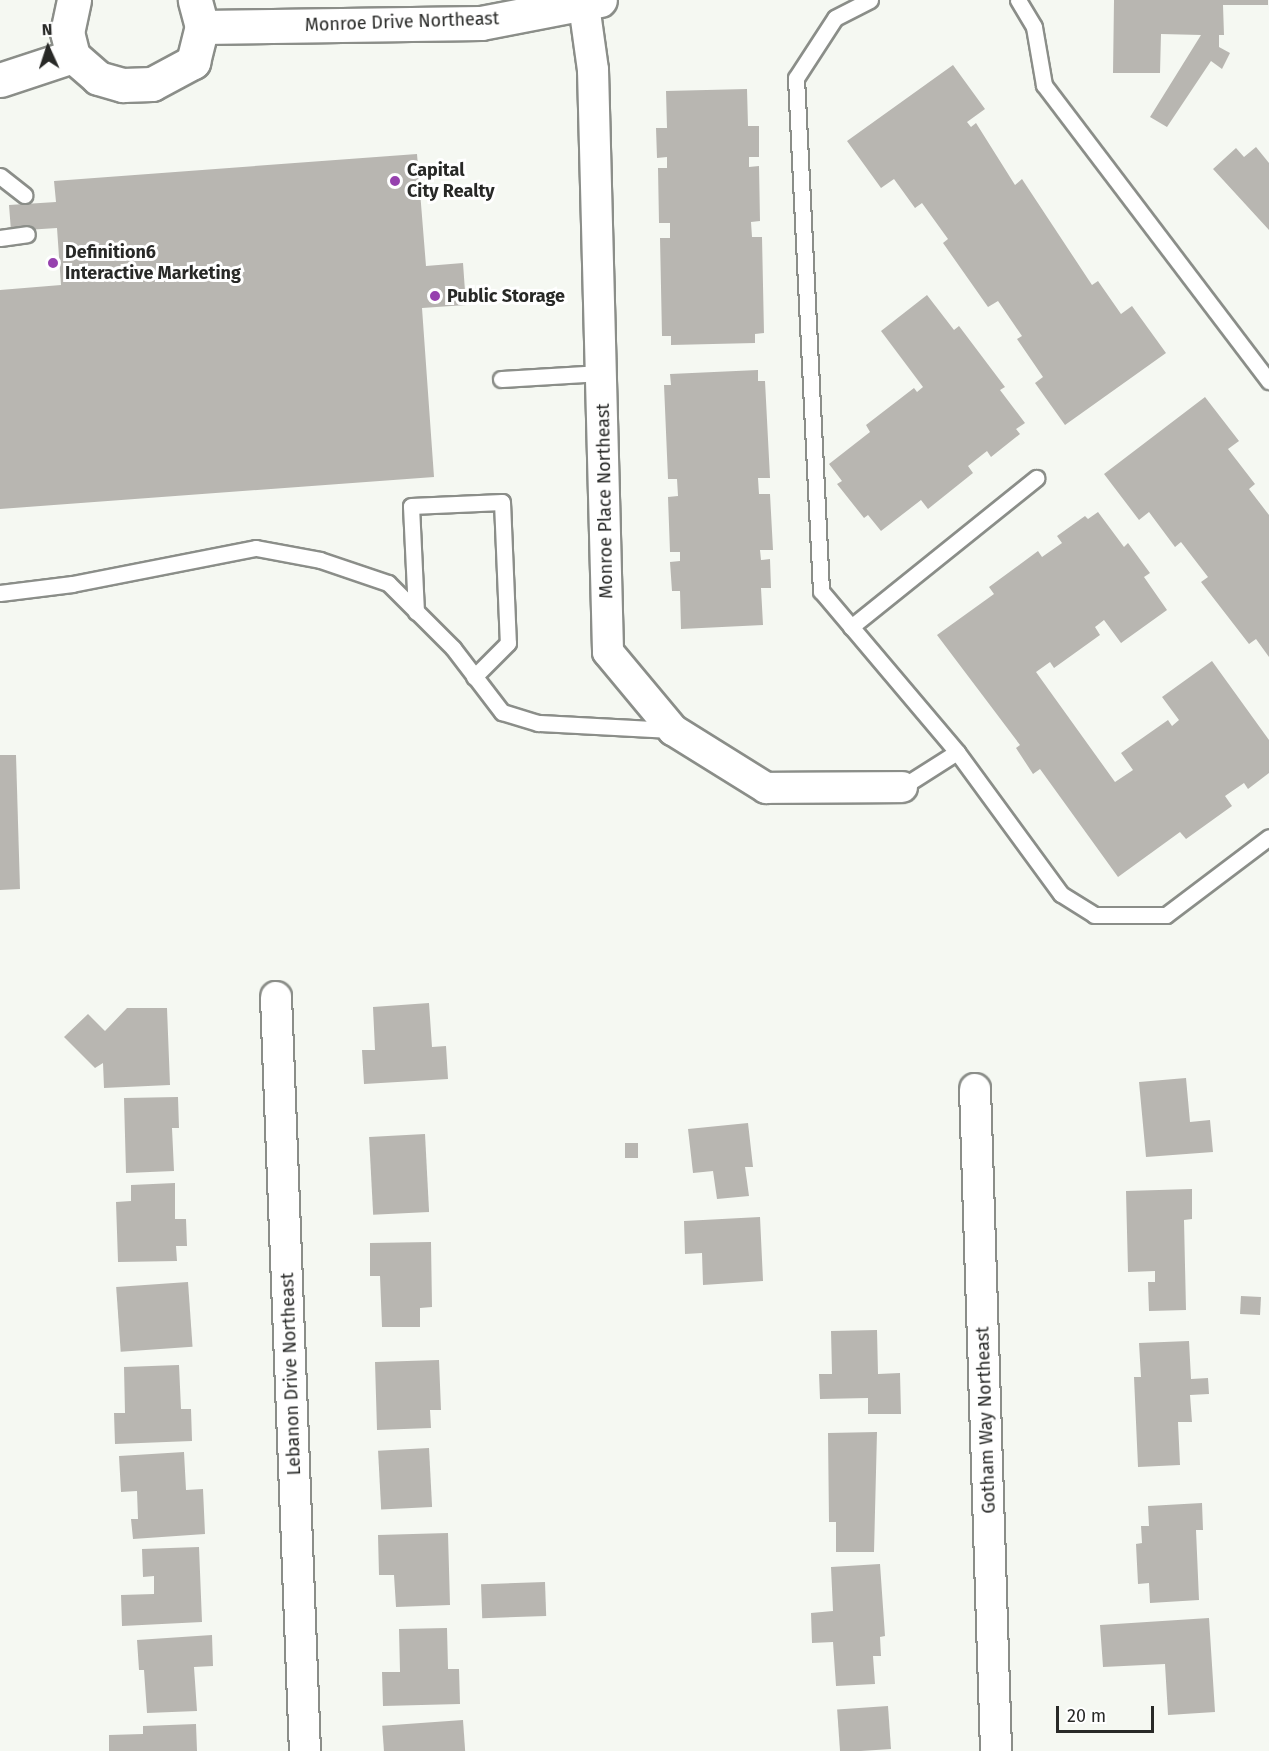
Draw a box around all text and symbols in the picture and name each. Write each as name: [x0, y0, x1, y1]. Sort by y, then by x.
street label: Monroe Drive Northeast: [304, 8, 500, 36]
north arrow: [18, 18, 78, 78]
text: N: [41, 20, 53, 39]
place label: Capital City Realty: [407, 160, 495, 202]
marker: Capital City Realty: [388, 174, 402, 188]
place label: Definition6 Interactive Marketing: [65, 242, 241, 284]
marker: Definition6 Interactive Marketing: [46, 256, 60, 270]
place label: Public Storage: [447, 285, 565, 307]
marker: Public Storage: [428, 289, 442, 303]
street label: Monroe Place Northeast: [592, 403, 618, 599]
street label: Lebanon Drive Northeast: [277, 1272, 305, 1476]
street label: Gotham Way Northeast: [972, 1326, 1000, 1514]
scale bar: [1059, 1694, 1156, 1732]
text: 20 m: [1067, 1705, 1106, 1727]

